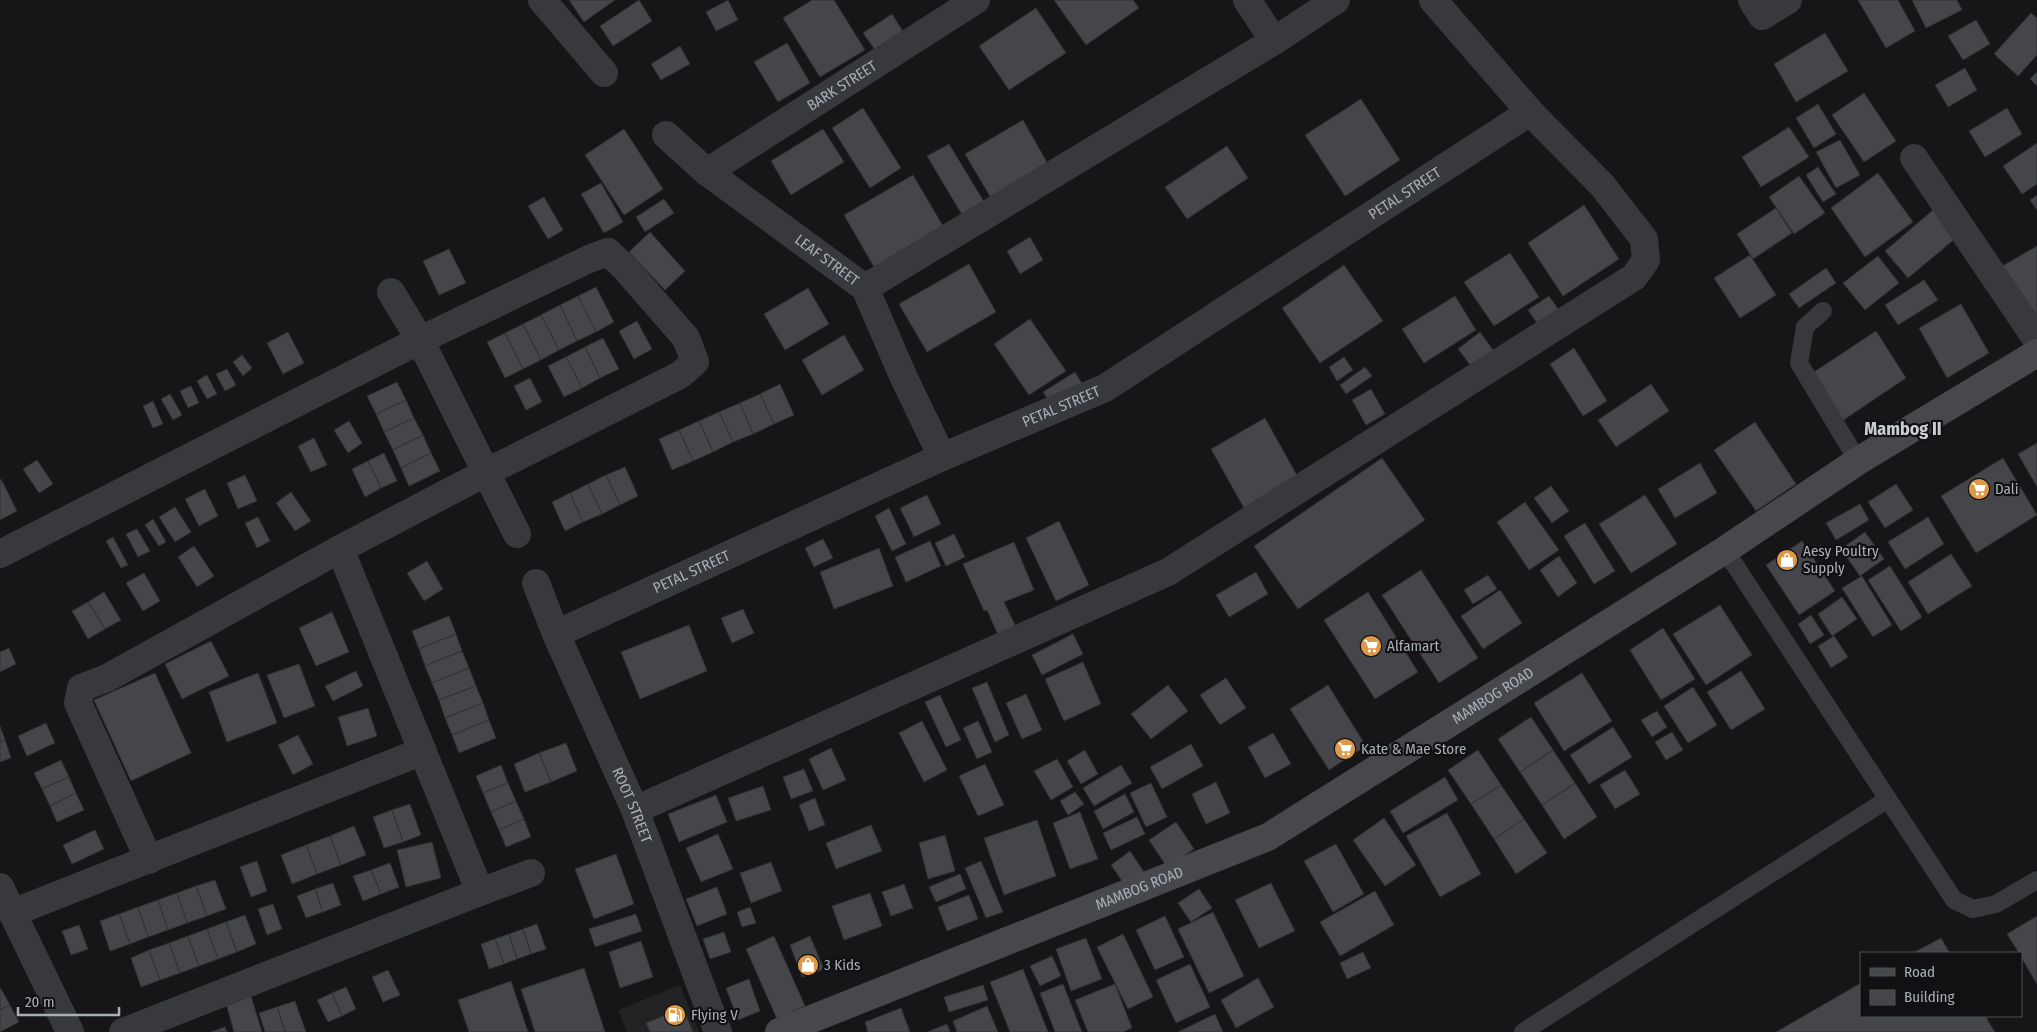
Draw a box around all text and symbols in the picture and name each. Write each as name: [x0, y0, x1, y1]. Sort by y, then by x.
street label: BARK STREET: [804, 57, 880, 115]
street label: PETAL STREET: [1365, 163, 1444, 223]
street label: LEAF STREET: [791, 231, 863, 290]
street label: PETAL STREET: [1020, 382, 1103, 431]
district label: Mambog II: [1864, 418, 1942, 440]
supermarket icon: Dali: [1967, 477, 1991, 501]
place label: Dali: [1995, 480, 2019, 498]
place label: Aesy Poultry Supply: [1803, 542, 1879, 577]
street label: PETAL STREET: [650, 547, 733, 597]
shop icon: Aesy Poultry Supply: [1775, 548, 1799, 572]
supermarket icon: Alfamart: [1359, 634, 1383, 658]
place label: Alfamart: [1387, 637, 1440, 655]
street label: MAMBOG ROAD: [1449, 663, 1537, 728]
supermarket icon: Kate & Mae Store: [1333, 737, 1357, 761]
place label: Kate & Mae Store: [1361, 740, 1466, 758]
street label: ROOT STREET: [608, 765, 655, 845]
street label: MAMBOG ROAD: [1093, 863, 1186, 914]
legend: [1860, 952, 2022, 1017]
shop icon: 3 Kids: [796, 953, 820, 977]
place label: 3 Kids: [824, 956, 860, 974]
text: Road: [1904, 963, 1935, 981]
scale bar: [18, 984, 119, 1016]
text: Building: [1904, 988, 1955, 1006]
text: 20 m: [25, 993, 55, 1011]
fuel station icon: Flying V: [663, 1003, 687, 1027]
place label: Flying V: [691, 1006, 738, 1024]

